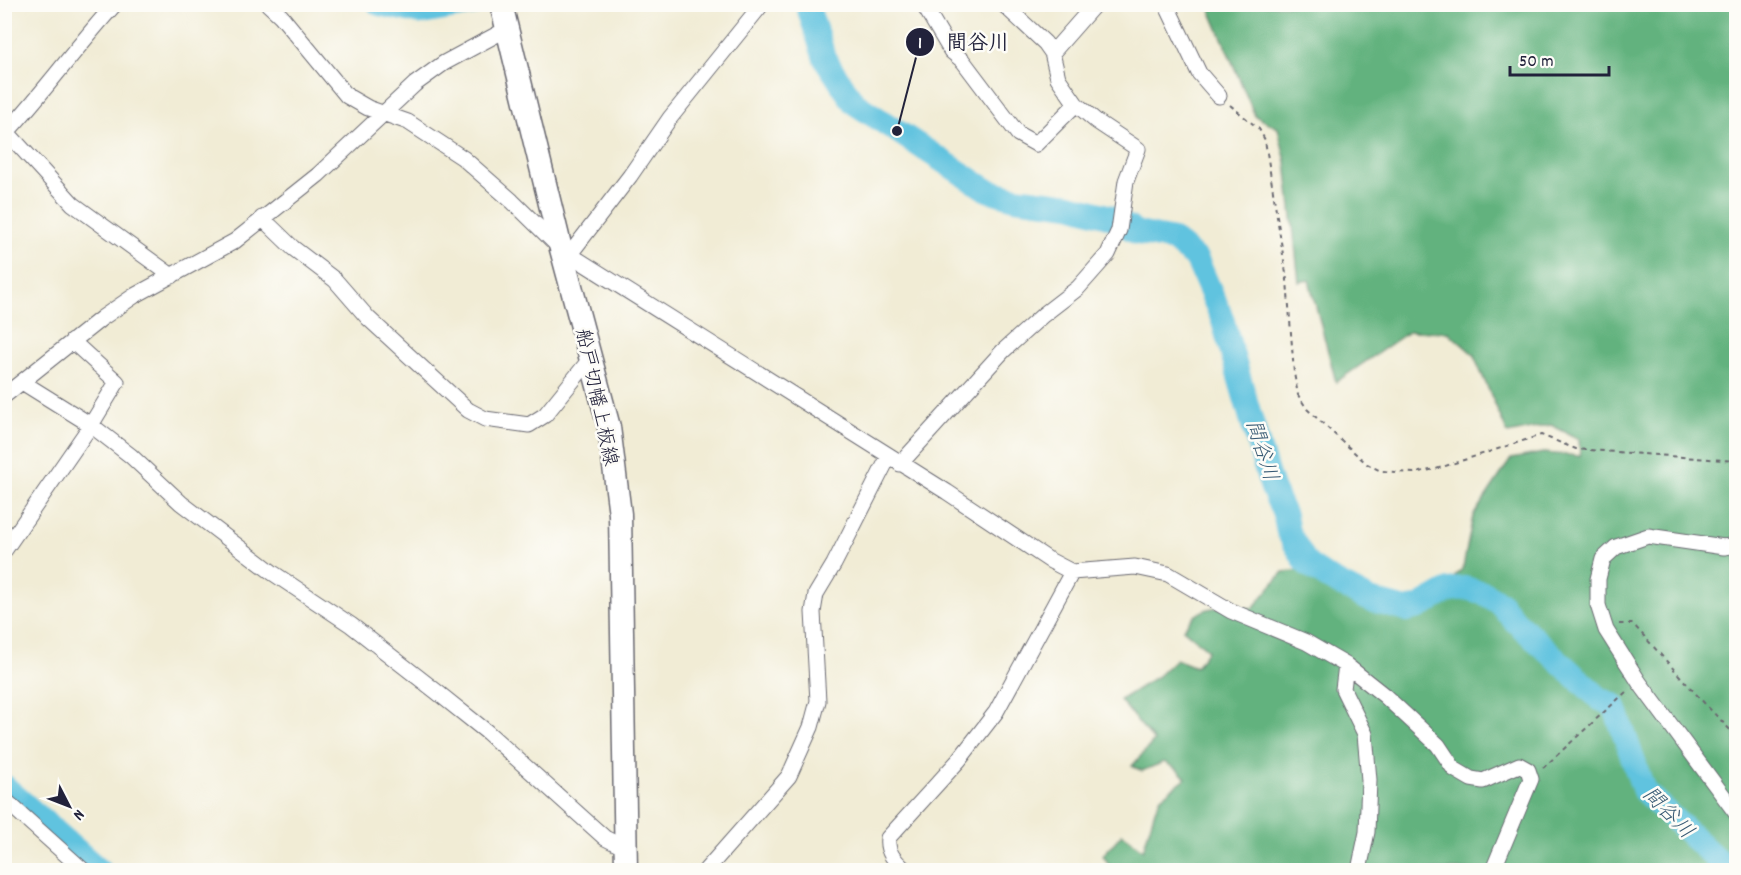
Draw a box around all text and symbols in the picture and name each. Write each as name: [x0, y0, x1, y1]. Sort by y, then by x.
callout: 間谷川: [905, 22, 1022, 61]
text: 間谷川: [947, 30, 1010, 60]
text: 1: [918, 32, 922, 57]
scale bar: [1510, 39, 1609, 77]
text: 50 m: [1519, 50, 1554, 75]
street label: 船戸切幡上板線: [567, 326, 623, 469]
water label: 間谷川: [1237, 416, 1284, 485]
north arrow: [39, 776, 99, 836]
water label: 間谷川: [1634, 781, 1700, 847]
text: N: [67, 804, 89, 825]

